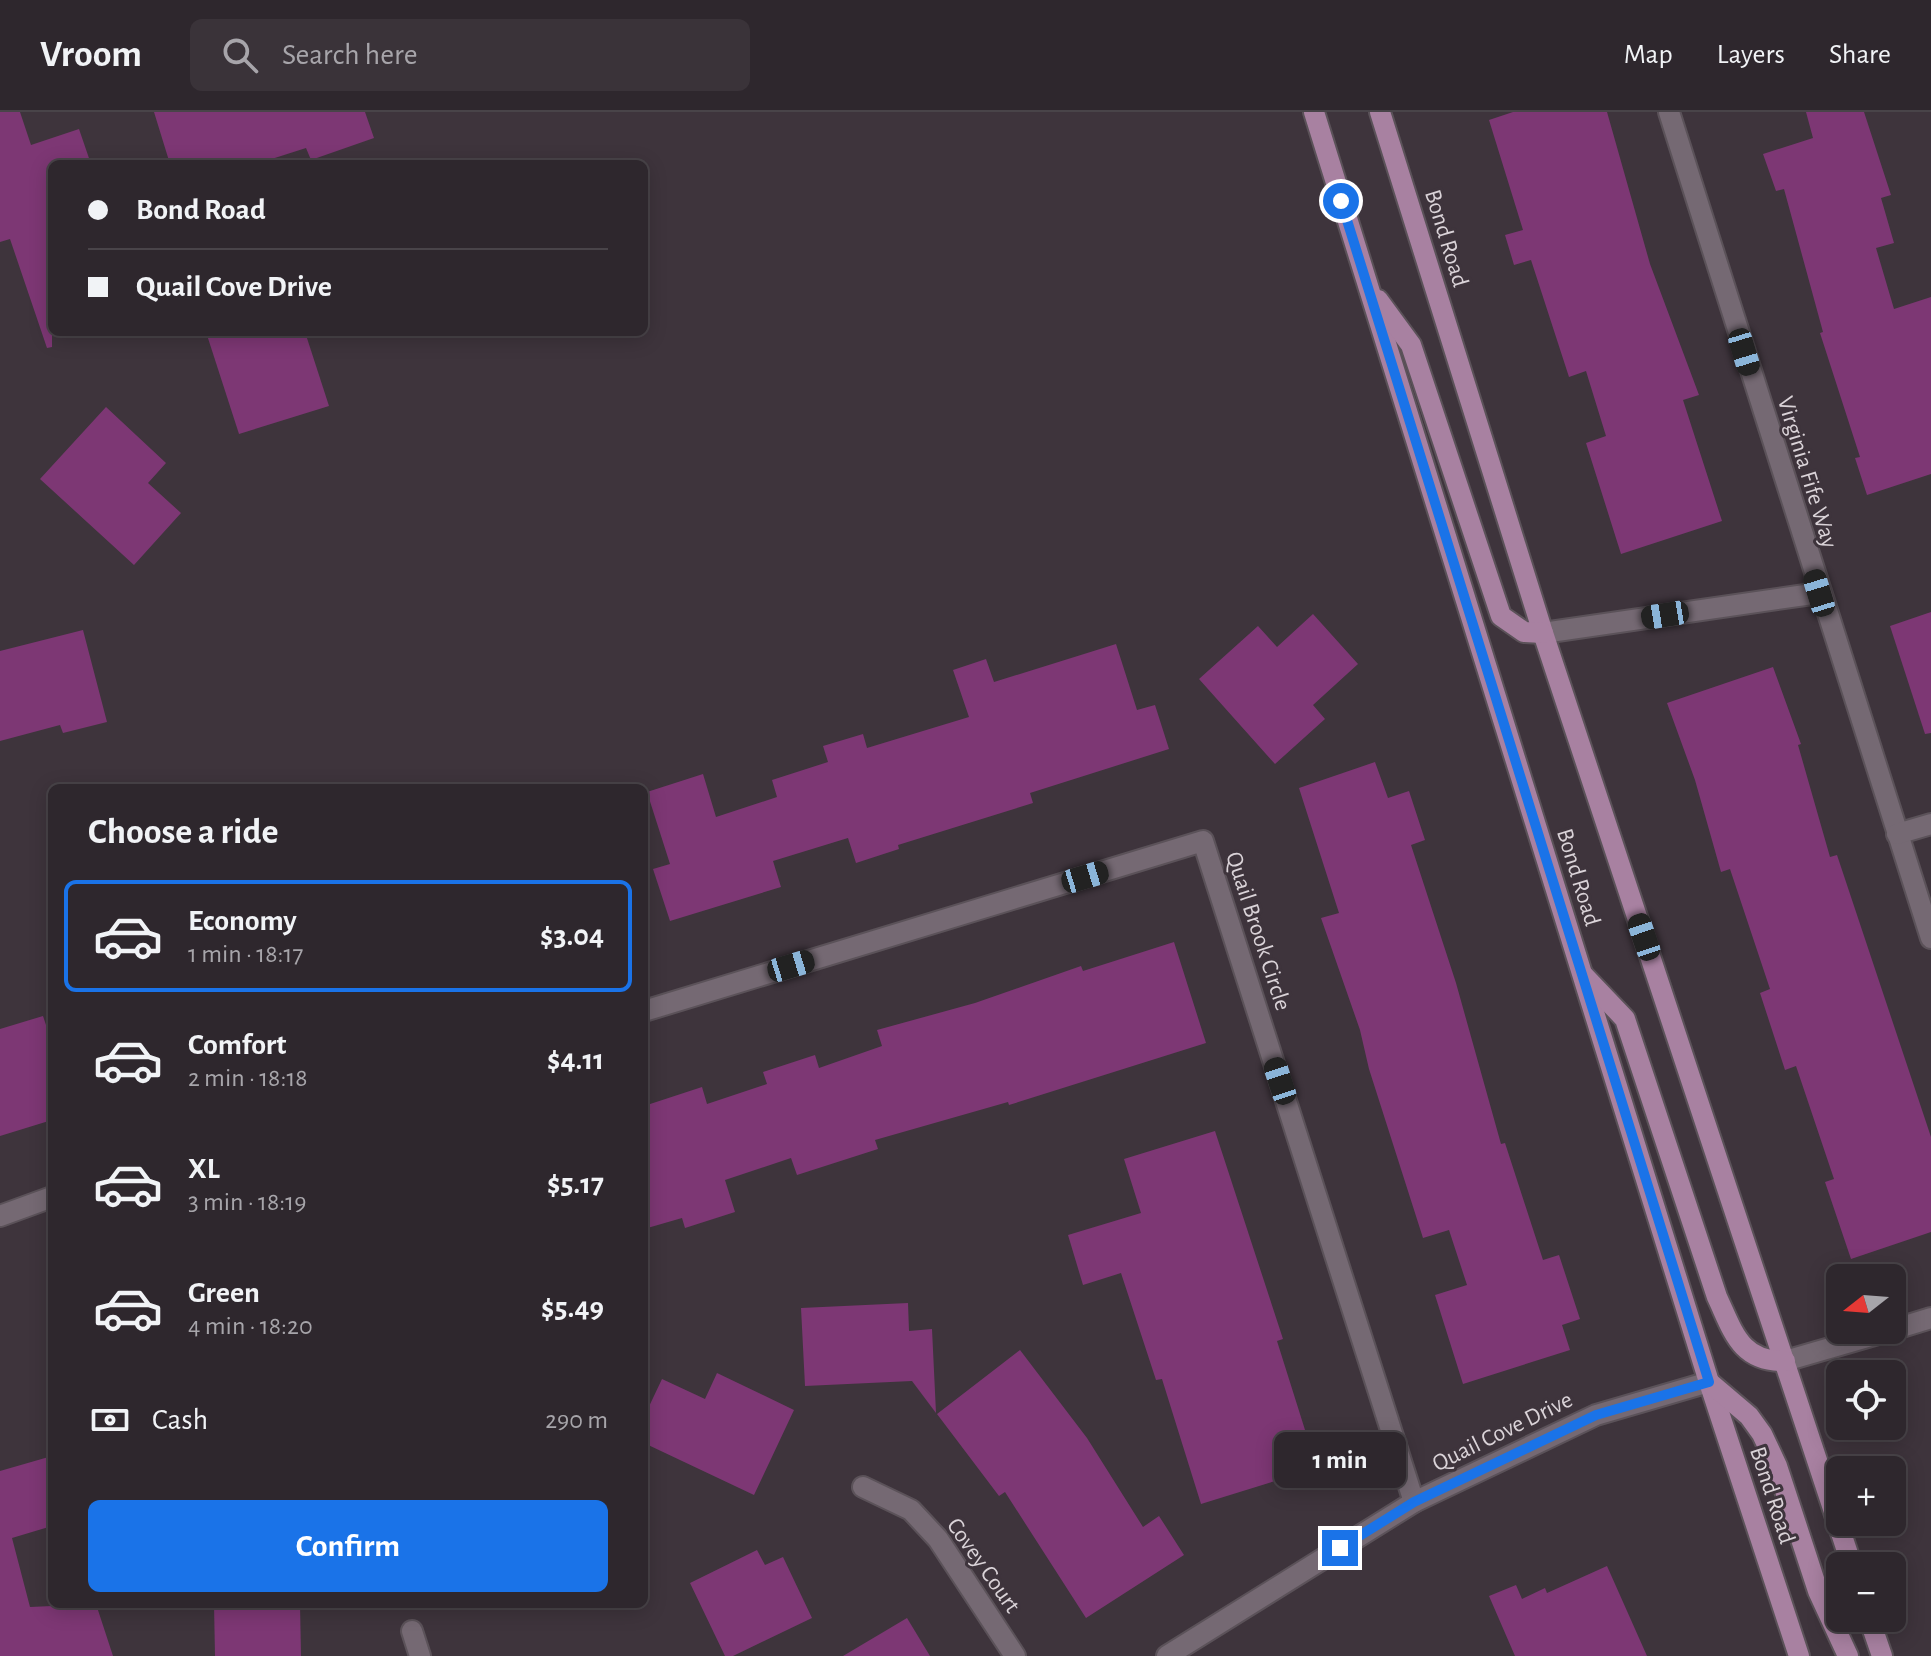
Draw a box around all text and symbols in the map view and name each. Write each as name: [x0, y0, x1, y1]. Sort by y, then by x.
search box: [190, 19, 750, 91]
icon: search: [218, 33, 262, 77]
text: Vroom: [40, 36, 142, 74]
text: Search here: [282, 40, 418, 70]
text: Map: [1624, 41, 1673, 69]
text: Layers: [1717, 41, 1785, 69]
text: Share: [1829, 41, 1891, 69]
route start: [1323, 183, 1359, 219]
street label: Bond Road: [1420, 187, 1472, 290]
text: Bond Road: [136, 195, 266, 225]
text: Quail Cove Drive: [136, 272, 332, 302]
car: [1726, 326, 1762, 378]
street label: Virginia Fife Way: [1773, 394, 1841, 551]
car: [1801, 567, 1837, 619]
car: [1639, 599, 1691, 631]
text: Choose a ride: [88, 814, 278, 850]
street label: Bond Road: [1552, 826, 1604, 929]
street label: Quail Brook Circle: [1221, 849, 1295, 1014]
car: [1059, 859, 1111, 895]
icon: car: [92, 900, 164, 972]
text: Economy: [188, 906, 297, 936]
car: [1625, 910, 1663, 964]
text: $3.04: [540, 921, 604, 951]
text: 1 min · 18:17: [188, 941, 303, 967]
car: [765, 948, 817, 984]
icon: car: [92, 1024, 164, 1096]
text: Comfort: [188, 1030, 287, 1060]
text: $4.11: [547, 1045, 604, 1075]
car: [1261, 1054, 1299, 1108]
text: 2 min · 18:18: [188, 1065, 308, 1091]
icon: car: [92, 1148, 164, 1220]
text: XL: [188, 1154, 220, 1184]
text: $5.17: [547, 1169, 604, 1199]
text: 3 min · 18:19: [188, 1189, 306, 1215]
north arrow: [1826, 1264, 1906, 1344]
map controls: [1826, 1264, 1906, 1632]
icon: car: [92, 1272, 164, 1344]
text: Green: [188, 1278, 260, 1308]
text: $5.49: [541, 1293, 604, 1323]
text: 4 min · 18:20: [188, 1313, 313, 1339]
button: locate: [1826, 1360, 1906, 1440]
street label: Quail Cove Drive: [1429, 1388, 1576, 1476]
icon: cash: [88, 1398, 132, 1442]
text: Cash: [152, 1405, 208, 1435]
text: 290 m: [545, 1407, 608, 1433]
callout: 1 min: [1274, 1432, 1406, 1488]
street label: Bond Road: [1745, 1444, 1799, 1547]
text: 1 min: [1313, 1447, 1367, 1473]
button: +: [1826, 1456, 1906, 1536]
button: Confirm: [88, 1500, 608, 1592]
street label: Covey Court: [942, 1514, 1025, 1618]
route end: [1322, 1530, 1358, 1566]
button: −: [1826, 1552, 1906, 1632]

